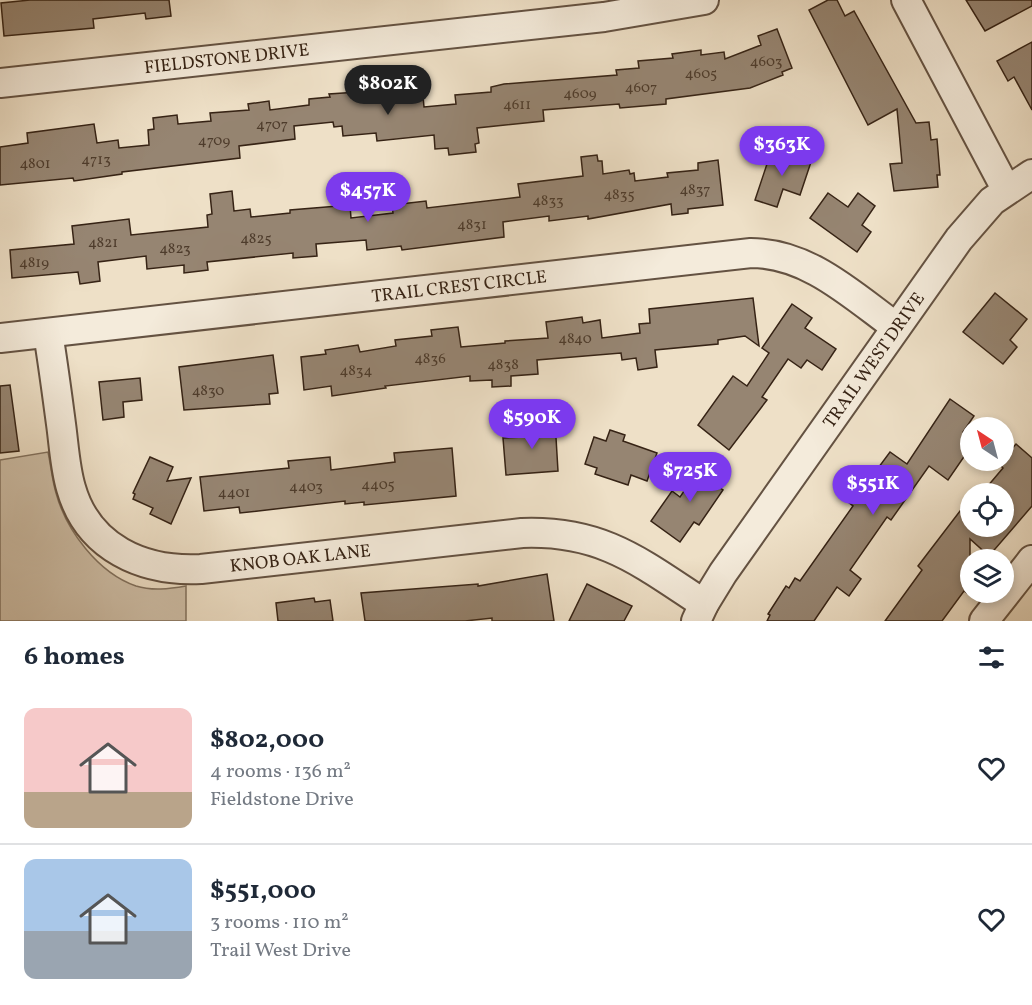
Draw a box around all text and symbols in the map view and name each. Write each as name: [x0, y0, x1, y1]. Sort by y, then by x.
street label: FIELDSTONE DRIVE: [143, 38, 311, 81]
house number: 4603: [750, 52, 782, 73]
house number: 4605: [685, 64, 717, 85]
pin: $802K: [346, 65, 430, 116]
text: $802K: [358, 70, 418, 98]
house number: 4607: [625, 78, 657, 99]
house number: 4609: [563, 84, 597, 105]
house number: 4611: [503, 95, 531, 116]
house number: 4707: [256, 115, 288, 136]
pin: $363K: [740, 126, 824, 177]
house number: 4709: [198, 131, 230, 152]
text: $363K: [754, 131, 810, 159]
house number: 4713: [81, 150, 111, 171]
house number: 4801: [19, 154, 51, 175]
pin: $457K: [326, 172, 410, 223]
text: $457K: [340, 177, 396, 205]
house number: 4837: [679, 180, 711, 201]
house number: 4835: [603, 185, 635, 206]
house number: 4833: [532, 191, 564, 212]
house number: 4831: [457, 215, 487, 236]
house number: 4825: [240, 229, 272, 250]
house number: 4821: [88, 233, 118, 254]
house number: 4823: [159, 239, 191, 260]
house number: 4819: [19, 253, 49, 274]
street label: TRAIL CREST CIRCLE: [370, 265, 548, 310]
street label: TRAIL WEST DRIVE: [818, 288, 932, 434]
house number: 4840: [558, 329, 592, 350]
house number: 4836: [414, 349, 446, 370]
house number: 4838: [487, 355, 519, 376]
house number: 4834: [340, 361, 373, 382]
house number: 4830: [192, 381, 224, 402]
pin: $590K: [490, 399, 574, 450]
text: $590K: [503, 404, 561, 432]
north arrow: [960, 417, 1014, 471]
map controls: [960, 417, 1014, 603]
pin: $725K: [648, 452, 732, 503]
text: $725K: [662, 457, 718, 485]
pin: $551K: [831, 465, 915, 516]
text: $551K: [847, 470, 899, 498]
house number: 4405: [361, 475, 395, 496]
house number: 4403: [289, 477, 323, 498]
house number: 4401: [218, 483, 250, 504]
button: locate: [960, 483, 1014, 537]
street label: KNOB OAK LANE: [228, 539, 372, 580]
button: layers: [960, 549, 1014, 603]
text: 6 homes: [24, 639, 125, 675]
icon: filters: [975, 641, 1008, 674]
text: $802,000: [210, 722, 324, 758]
icon: home: [72, 732, 144, 804]
icon: heart: [975, 752, 1008, 785]
text: 4 rooms · 136 m²: [210, 758, 351, 786]
text: Fieldstone Drive: [210, 786, 354, 814]
text: $551,000: [210, 873, 316, 909]
icon: home: [72, 883, 144, 955]
icon: heart: [975, 903, 1008, 936]
text: 3 rooms · 110 m²: [210, 909, 349, 937]
text: Trail West Drive: [210, 937, 351, 965]

